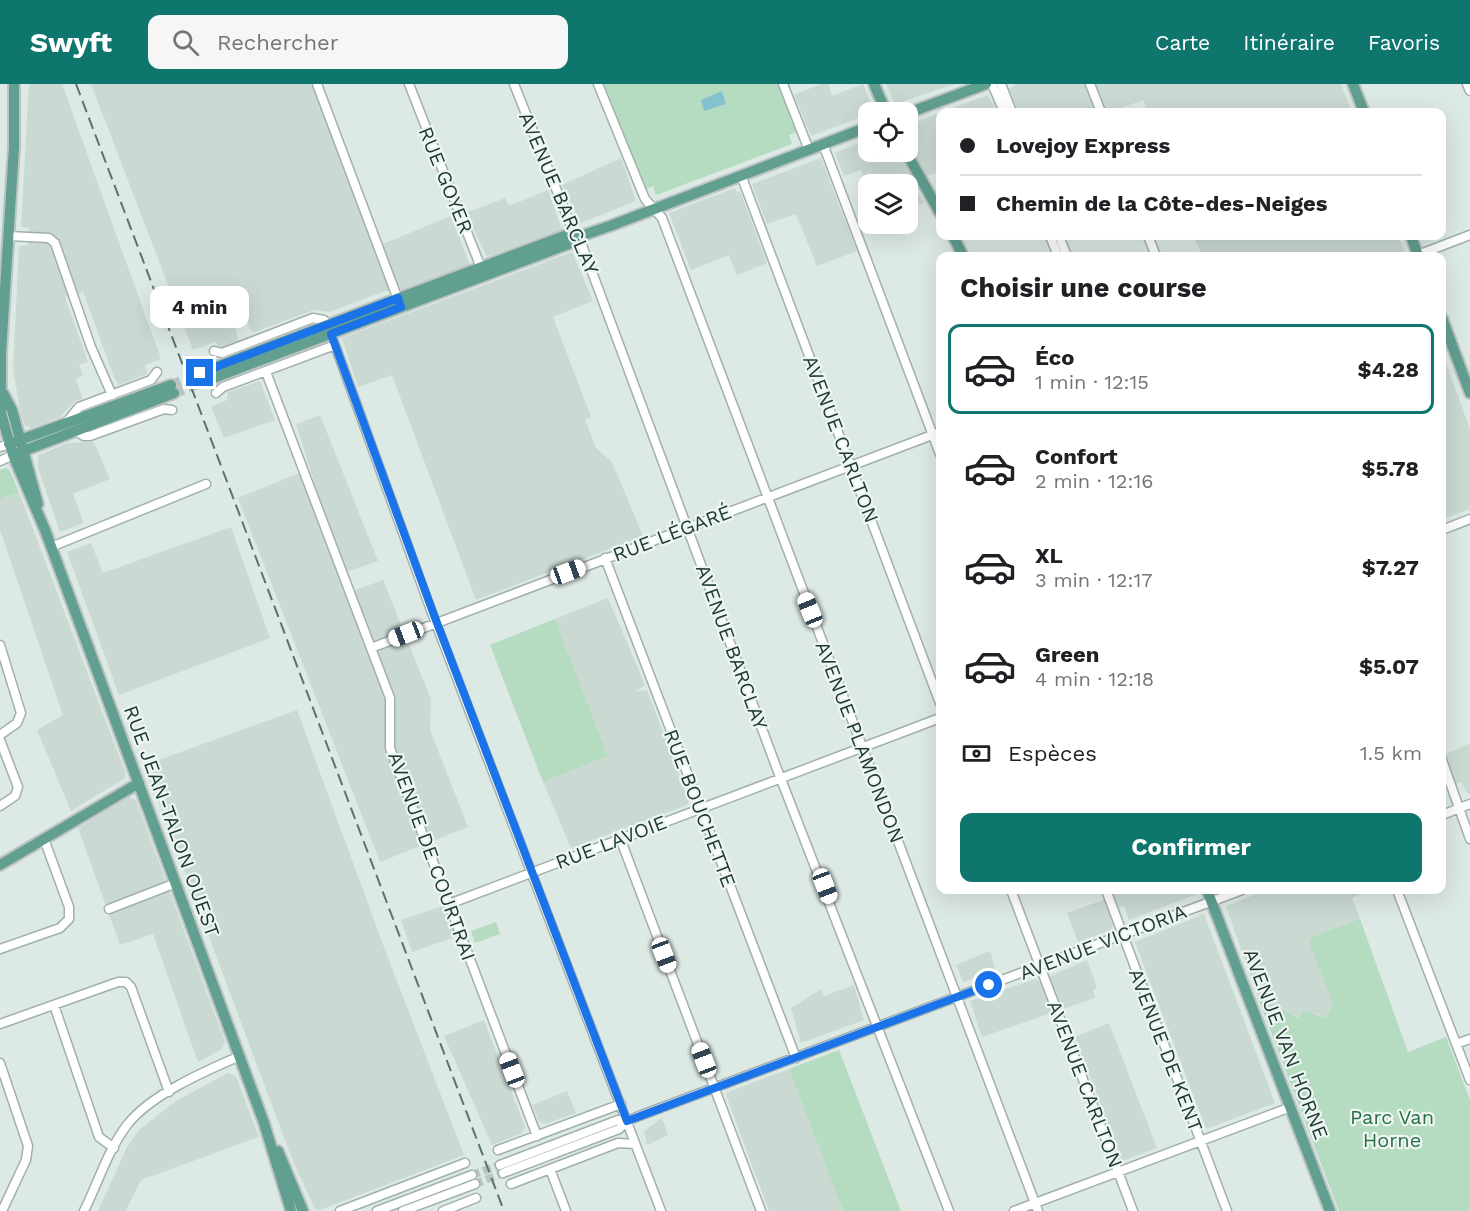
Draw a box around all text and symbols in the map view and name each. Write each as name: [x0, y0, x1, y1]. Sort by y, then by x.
search box: [148, 15, 568, 69]
text: Swyft: [30, 26, 112, 59]
icon: search: [169, 26, 202, 59]
text: Rechercher: [217, 30, 339, 55]
text: Carte: [1155, 30, 1210, 55]
text: Itinéraire: [1243, 30, 1335, 55]
text: Favoris: [1368, 30, 1440, 55]
map controls: [858, 102, 918, 234]
button: locate: [858, 102, 918, 162]
street label: AVENUE BARCLAY: [514, 108, 604, 278]
street label: RUE GOYER: [414, 123, 478, 237]
text: Lovejoy Express: [996, 133, 1170, 158]
button: layers: [858, 174, 918, 234]
text: Chemin de la Côte-des-Neiges: [996, 191, 1328, 216]
text: Choisir une course: [960, 272, 1207, 304]
callout: 4 min: [150, 286, 250, 328]
text: 4 min: [172, 295, 227, 319]
icon: car: [963, 342, 1017, 396]
text: Éco: [1035, 345, 1074, 370]
street label: AVENUE CARLTON: [798, 352, 884, 526]
text: $4.28: [1357, 357, 1419, 382]
route end: [186, 359, 213, 386]
text: 1 min · 12:15: [1035, 370, 1149, 394]
icon: car: [963, 441, 1017, 495]
text: Confort: [1035, 444, 1118, 469]
text: $5.78: [1361, 456, 1419, 481]
text: 2 min · 12:16: [1035, 469, 1153, 493]
street label: RUE LÉGARÉ: [609, 499, 735, 567]
icon: car: [963, 540, 1017, 594]
text: XL: [1035, 543, 1063, 568]
text: $7.27: [1362, 555, 1419, 580]
car: [548, 557, 588, 587]
street label: AVENUE BARCLAY: [691, 561, 773, 734]
text: 3 min · 12:17: [1035, 568, 1152, 592]
car: [795, 590, 825, 630]
car: [386, 619, 426, 649]
street label: AVENUE PLAMONDON: [810, 638, 910, 846]
icon: car: [963, 639, 1017, 693]
text: Green: [1035, 642, 1099, 667]
text: $5.07: [1359, 654, 1419, 679]
text: 4 min · 12:18: [1035, 667, 1154, 691]
street label: RUE JEAN-TALON OUEST: [119, 702, 225, 940]
street label: RUE BOUCHETTE: [659, 726, 741, 890]
icon: cash: [960, 737, 993, 770]
text: Espèces: [1008, 741, 1097, 766]
text: 1.5 km: [1360, 741, 1422, 765]
street label: AVENUE DE COURTRAI: [383, 748, 481, 964]
street label: RUE LAVOIE: [552, 810, 670, 874]
button: Confirmer: [960, 813, 1422, 882]
car: [810, 866, 840, 906]
street label: AVENUE VICTORIA: [1016, 899, 1190, 985]
car: [649, 935, 679, 975]
street label: AVENUE VAN HORNE: [1239, 945, 1333, 1143]
street label: AVENUE DE KENT: [1124, 965, 1208, 1135]
route start: [975, 971, 1002, 998]
street label: AVENUE CARLTON: [1042, 997, 1128, 1171]
car: [689, 1040, 719, 1080]
car: [497, 1050, 527, 1090]
park label: Parc Van Horne: [1350, 1105, 1434, 1152]

